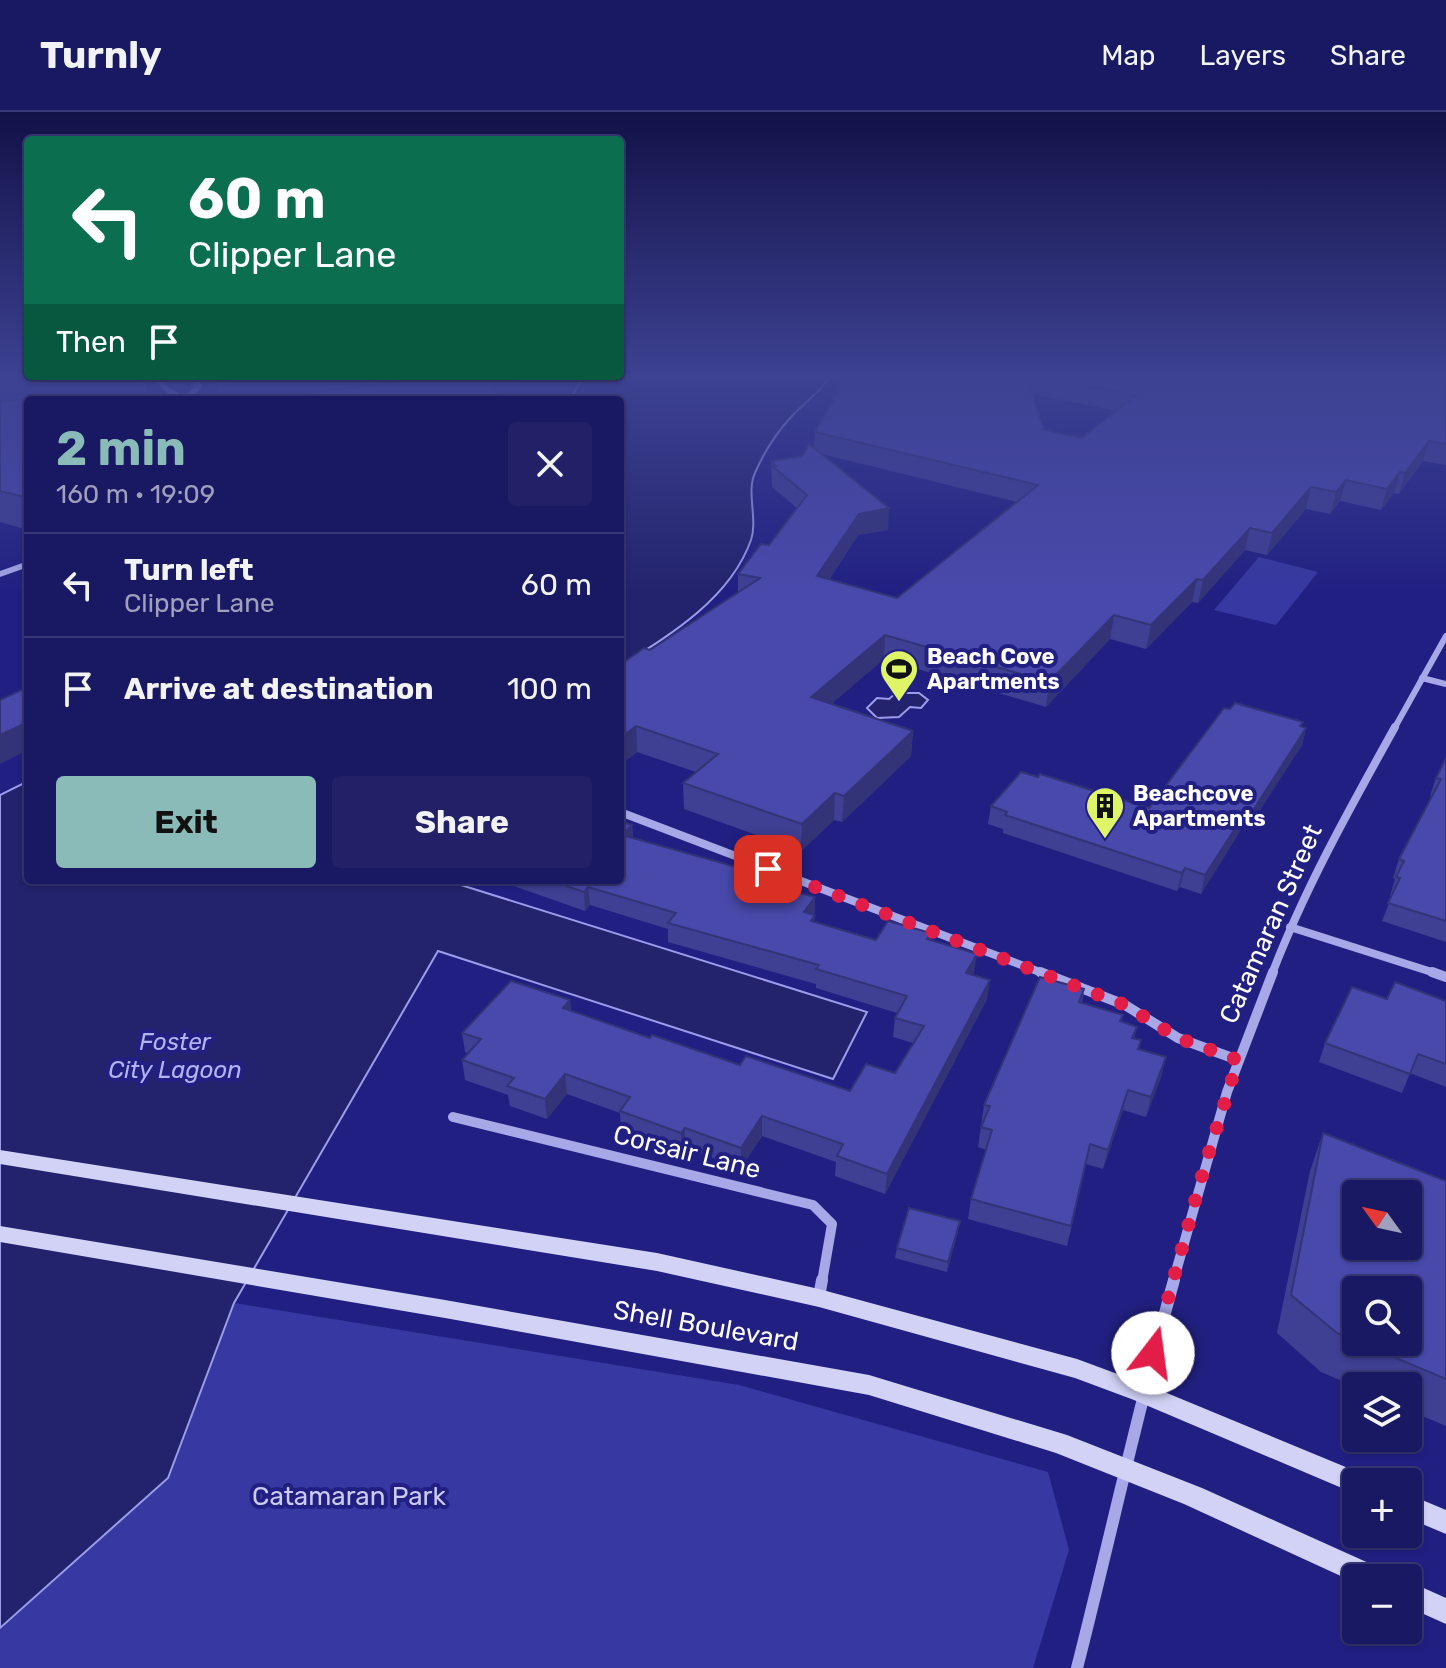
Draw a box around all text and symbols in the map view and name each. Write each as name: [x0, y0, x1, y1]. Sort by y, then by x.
text: Turnly: [40, 32, 162, 78]
text: Map: [1101, 39, 1156, 72]
text: Layers: [1200, 39, 1286, 72]
text: Share: [1330, 39, 1406, 72]
text: 60 m: [188, 166, 326, 232]
icon: left: [56, 168, 160, 272]
text: Clipper Lane: [188, 233, 396, 276]
icon: arrive: [142, 320, 186, 364]
text: Then: [56, 324, 126, 360]
text: 2 min: [56, 420, 186, 477]
button: close: [508, 422, 592, 506]
text: 160 m · 19:09: [56, 479, 215, 510]
text: Turn left: [124, 552, 254, 588]
icon: left: [56, 563, 100, 607]
text: 60 m: [521, 567, 592, 603]
text: Clipper Lane: [124, 588, 274, 619]
place label: Beach Cove Apartments: [927, 643, 1060, 695]
sports icon: Beach Cove Apartments: [878, 648, 920, 703]
icon: arrive: [56, 667, 100, 711]
text: Arrive at destination: [124, 671, 434, 707]
text: 100 m: [507, 671, 592, 707]
button: Exit: [56, 776, 316, 868]
button: Share: [332, 776, 592, 868]
place label: Beachcove Apartments: [1133, 780, 1266, 832]
building icon: Beachcove Apartments: [1084, 785, 1126, 840]
street label: Catamaran Street: [1213, 820, 1329, 1028]
pin: [734, 835, 802, 903]
icon: arrive: [746, 847, 790, 891]
water label: Foster City Lagoon: [108, 1028, 242, 1084]
street label: Corsair Lane: [610, 1119, 764, 1185]
north arrow: [1342, 1180, 1422, 1260]
map controls: [1342, 1180, 1422, 1644]
button: search: [1342, 1276, 1422, 1356]
street label: Shell Boulevard: [611, 1294, 801, 1358]
position arrow: [1111, 1311, 1195, 1395]
button: layers: [1342, 1372, 1422, 1452]
button: +: [1342, 1468, 1422, 1548]
park label: Catamaran Park: [252, 1481, 446, 1512]
button: −: [1342, 1564, 1422, 1644]

